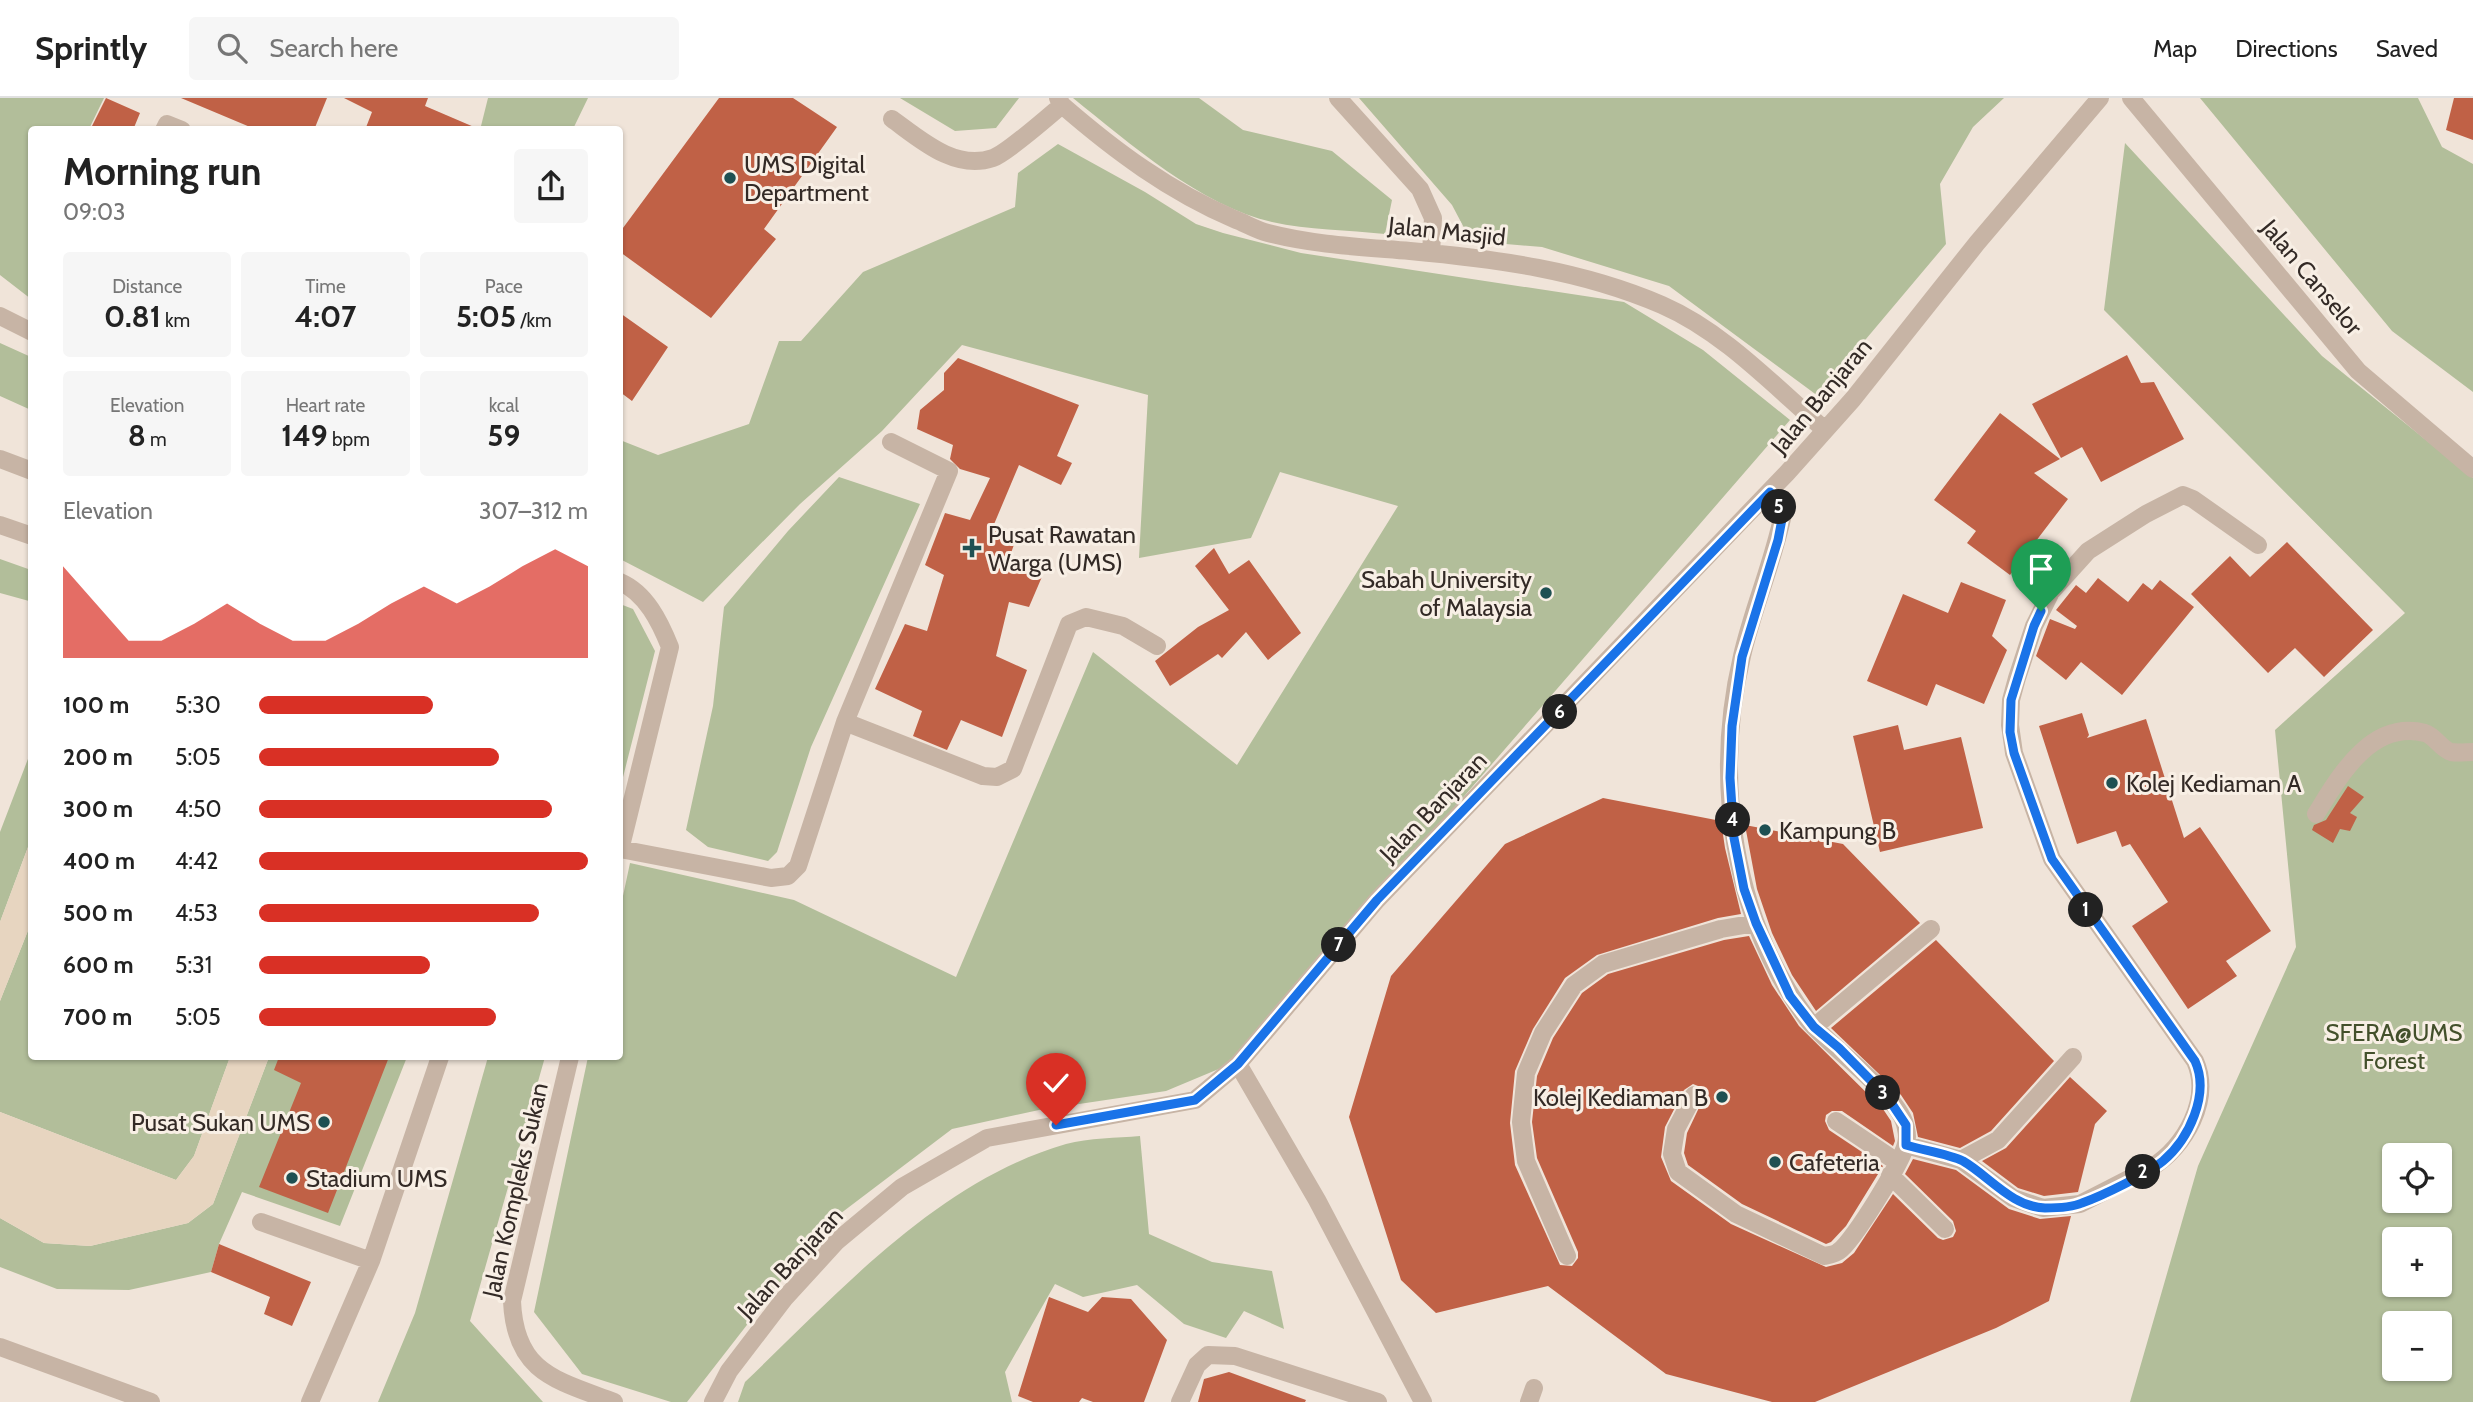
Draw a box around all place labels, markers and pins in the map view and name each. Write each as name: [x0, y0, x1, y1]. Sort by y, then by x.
place label: UMS Digital Department: [744, 150, 869, 207]
marker: UMS Digital Department: [722, 170, 738, 186]
pin: 5: [1762, 490, 1796, 524]
place label: Pusat Rawatan Warga (UMS): [988, 520, 1136, 577]
marker: Pusat Rawatan Warga (UMS): [962, 538, 982, 558]
pin: [2011, 539, 2071, 611]
place label: Sabah University of Malaysia: [1361, 565, 1532, 622]
marker: Sabah University of Malaysia: [1538, 585, 1554, 601]
pin: 6: [1542, 694, 1578, 730]
place label: Kolej Kediaman A: [2126, 769, 2302, 798]
marker: Kolej Kediaman A: [2104, 775, 2120, 791]
pin: 4: [1716, 802, 1750, 838]
place label: Kampung B: [1779, 816, 1896, 845]
marker: Kampung B: [1757, 822, 1773, 838]
pin: 1: [2068, 892, 2104, 928]
pin: 7: [1322, 928, 1356, 962]
pin: [1026, 1053, 1086, 1125]
pin: 3: [1866, 1076, 1900, 1110]
place label: Kolej Kediaman B: [1533, 1083, 1708, 1112]
marker: Kolej Kediaman B: [1714, 1089, 1730, 1105]
place label: Pusat Sukan UMS: [131, 1108, 310, 1137]
marker: Pusat Sukan UMS: [316, 1114, 332, 1130]
place label: Cafeteria: [1789, 1148, 1880, 1177]
marker: Cafeteria: [1767, 1154, 1783, 1170]
pin: 2: [2126, 1154, 2160, 1190]
place label: Stadium UMS: [306, 1164, 447, 1193]
marker: Stadium UMS: [284, 1170, 300, 1186]

